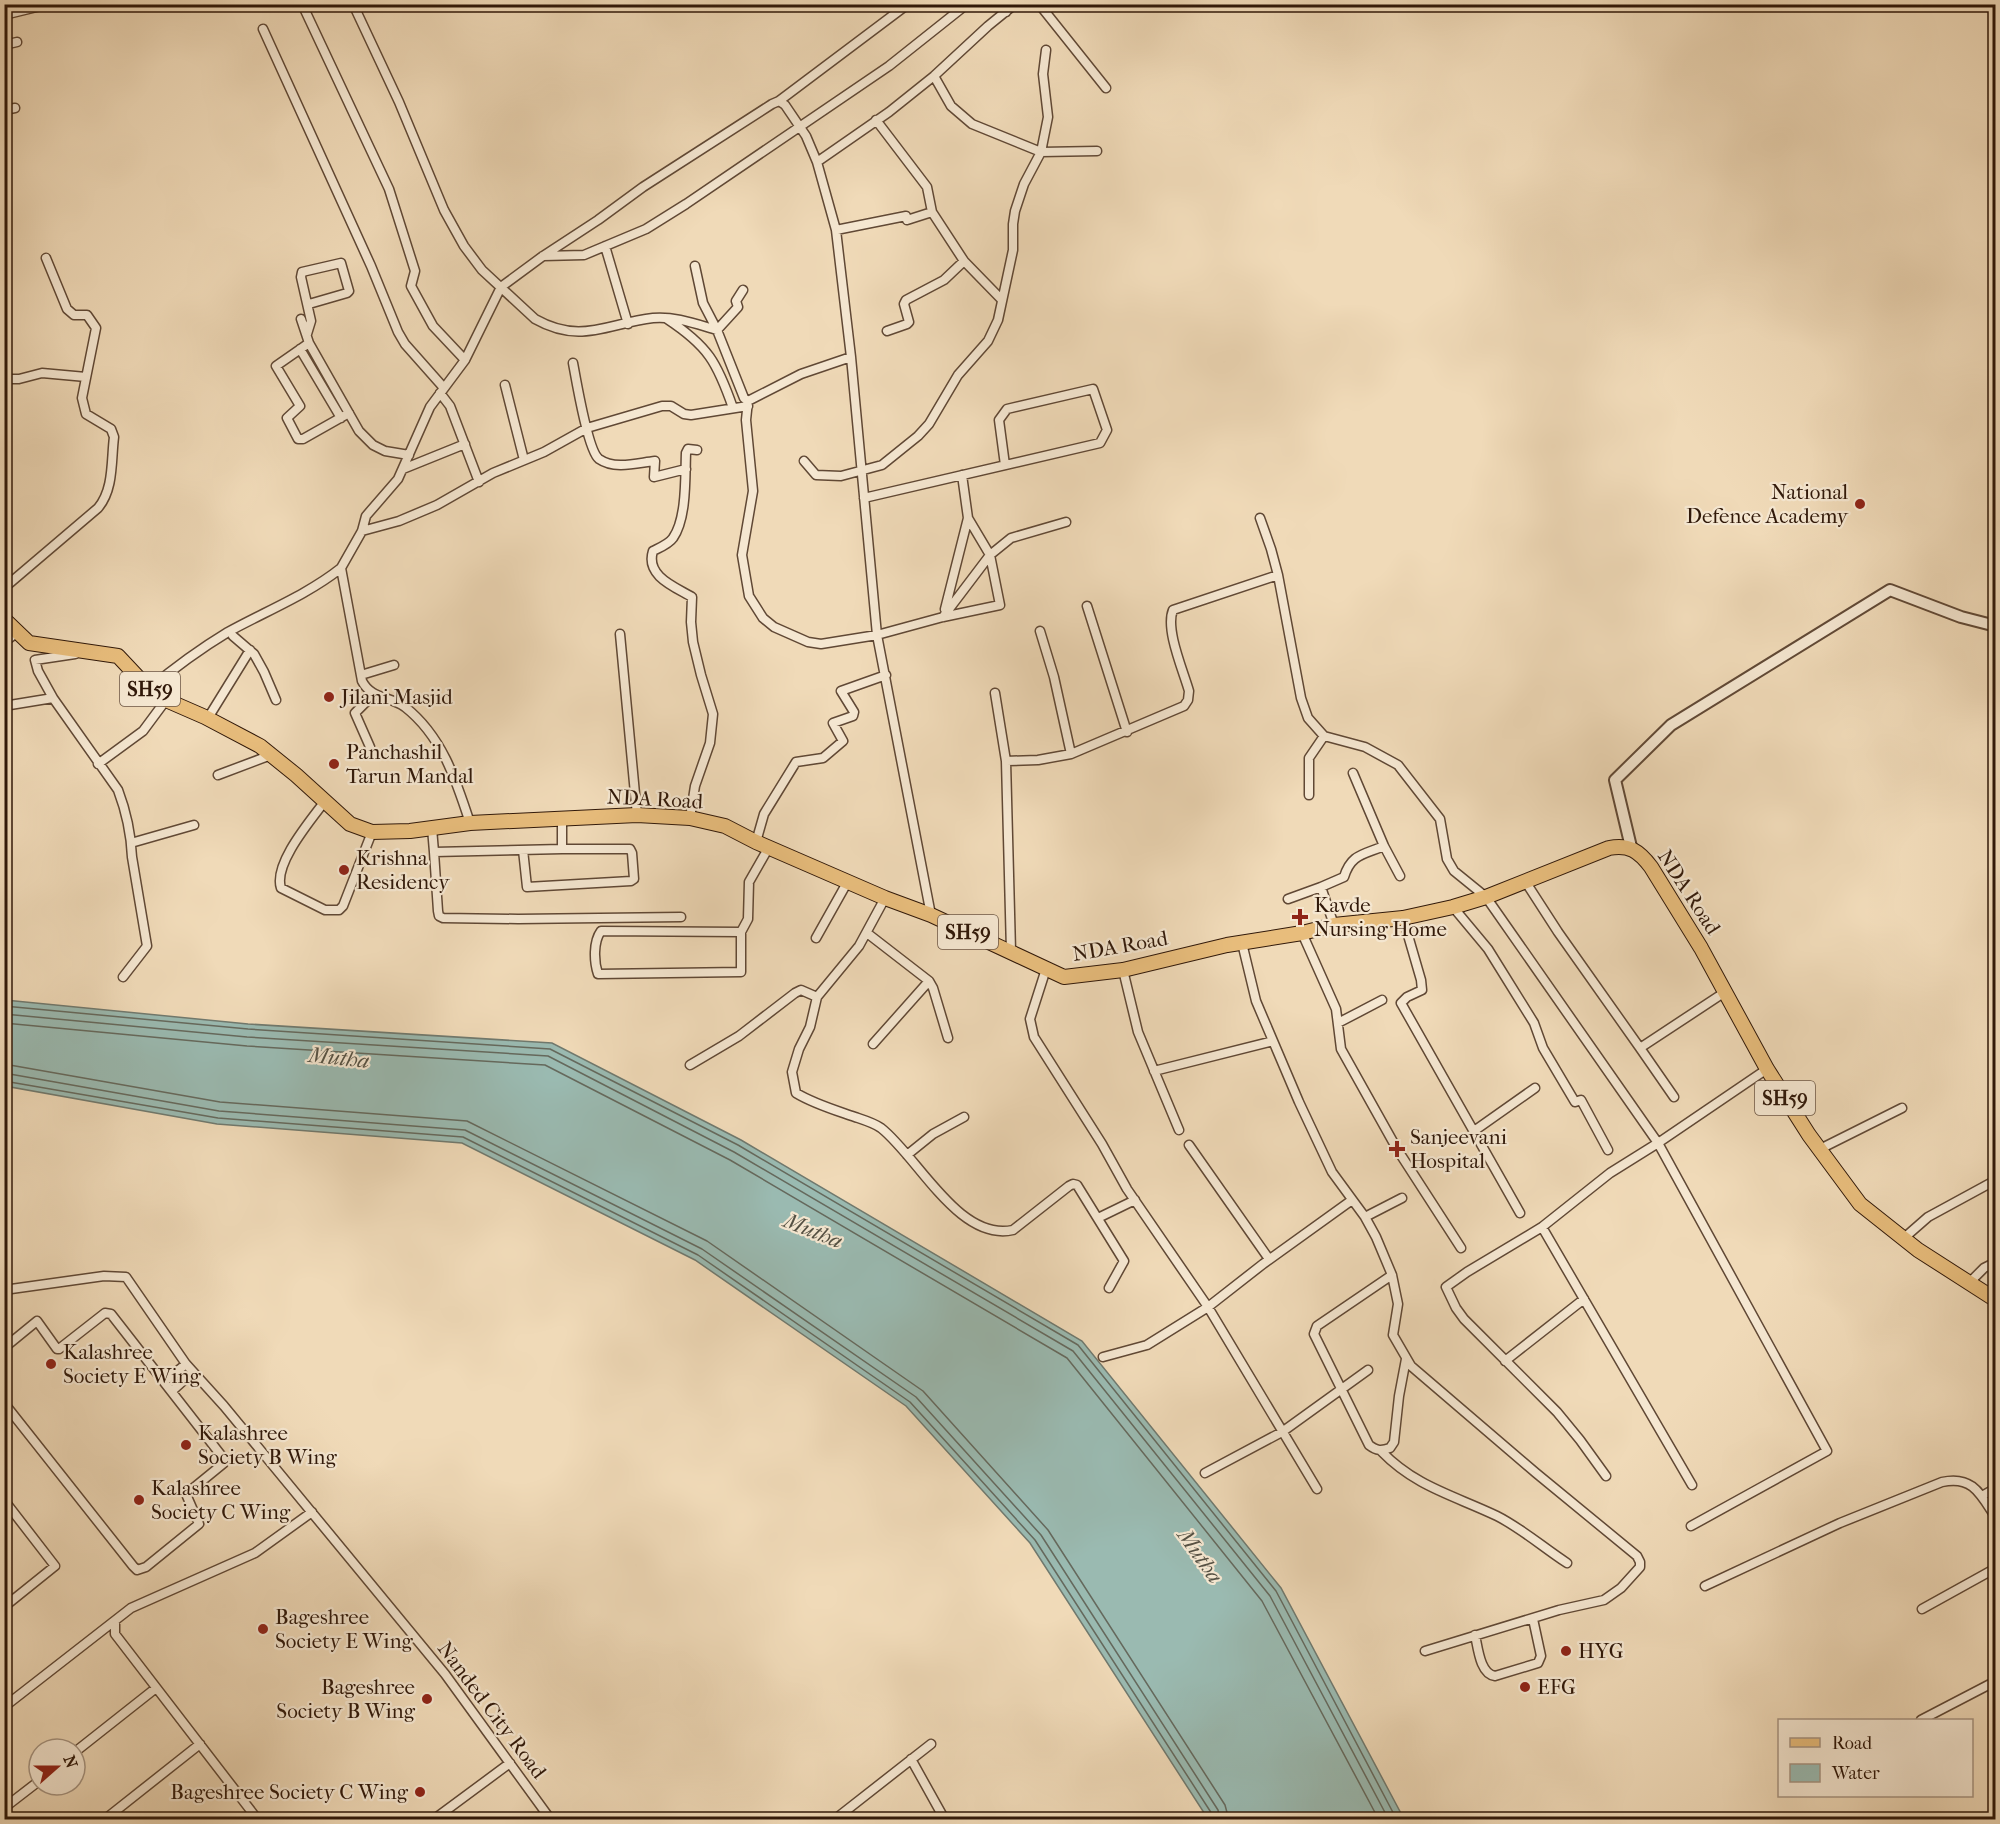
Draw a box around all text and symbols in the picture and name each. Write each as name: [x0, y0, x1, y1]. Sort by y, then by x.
place label: National Defence Academy: [1686, 480, 1849, 528]
marker: National Defence Academy: [1853, 497, 1867, 511]
road number: SH59: [120, 672, 180, 706]
place label: Jilani Masjid: [339, 685, 453, 709]
marker: Jilani Masjid: [322, 690, 336, 704]
place label: Panchashil Tarun Mandal: [346, 740, 474, 788]
marker: Panchashil Tarun Mandal: [327, 757, 341, 771]
street label: NDA Road: [606, 784, 704, 814]
street label: NDA Road: [1653, 845, 1726, 939]
place label: Krishna Residency: [356, 846, 450, 894]
marker: Krishna Residency: [337, 863, 351, 877]
place label: Kavde Nursing Home: [1314, 893, 1447, 941]
marker: Kavde Nursing Home: [1291, 908, 1309, 926]
road number: SH59: [938, 915, 998, 949]
street label: NDA Road: [1070, 926, 1170, 966]
water label: Mutha: [305, 1042, 371, 1074]
road number: SH59: [1755, 1081, 1815, 1115]
place label: Sanjeevani Hospital: [1410, 1125, 1507, 1173]
marker: Sanjeevani Hospital: [1388, 1140, 1406, 1158]
water label: Mutha: [778, 1207, 846, 1254]
place label: Kalashree Society E Wing: [63, 1340, 202, 1388]
marker: Kalashree Society E Wing: [44, 1357, 58, 1371]
place label: Kalashree Society B Wing: [198, 1421, 337, 1469]
marker: Kalashree Society B Wing: [179, 1438, 193, 1452]
place label: Kalashree Society C Wing: [151, 1476, 291, 1524]
marker: Kalashree Society C Wing: [132, 1493, 146, 1507]
water label: Mutha: [1171, 1522, 1228, 1588]
place label: Bageshree Society E Wing: [275, 1605, 414, 1653]
marker: Bageshree Society E Wing: [256, 1622, 270, 1636]
street label: Nanded City Road: [433, 1637, 552, 1784]
place label: HYG: [1578, 1639, 1624, 1663]
marker: HYG: [1559, 1644, 1573, 1658]
place label: Bageshree Society B Wing: [276, 1675, 416, 1723]
place label: EFG: [1537, 1675, 1576, 1699]
marker: EFG: [1518, 1680, 1532, 1694]
marker: Bageshree Society B Wing: [420, 1692, 434, 1706]
legend: [1778, 1719, 1973, 1797]
text: Road: [1832, 1733, 1872, 1754]
north arrow: [27, 1737, 87, 1797]
text: N: [59, 1753, 82, 1772]
text: Water: [1831, 1763, 1880, 1784]
place label: Bageshree Society C Wing: [170, 1780, 409, 1804]
marker: Bageshree Society C Wing: [413, 1785, 427, 1799]

